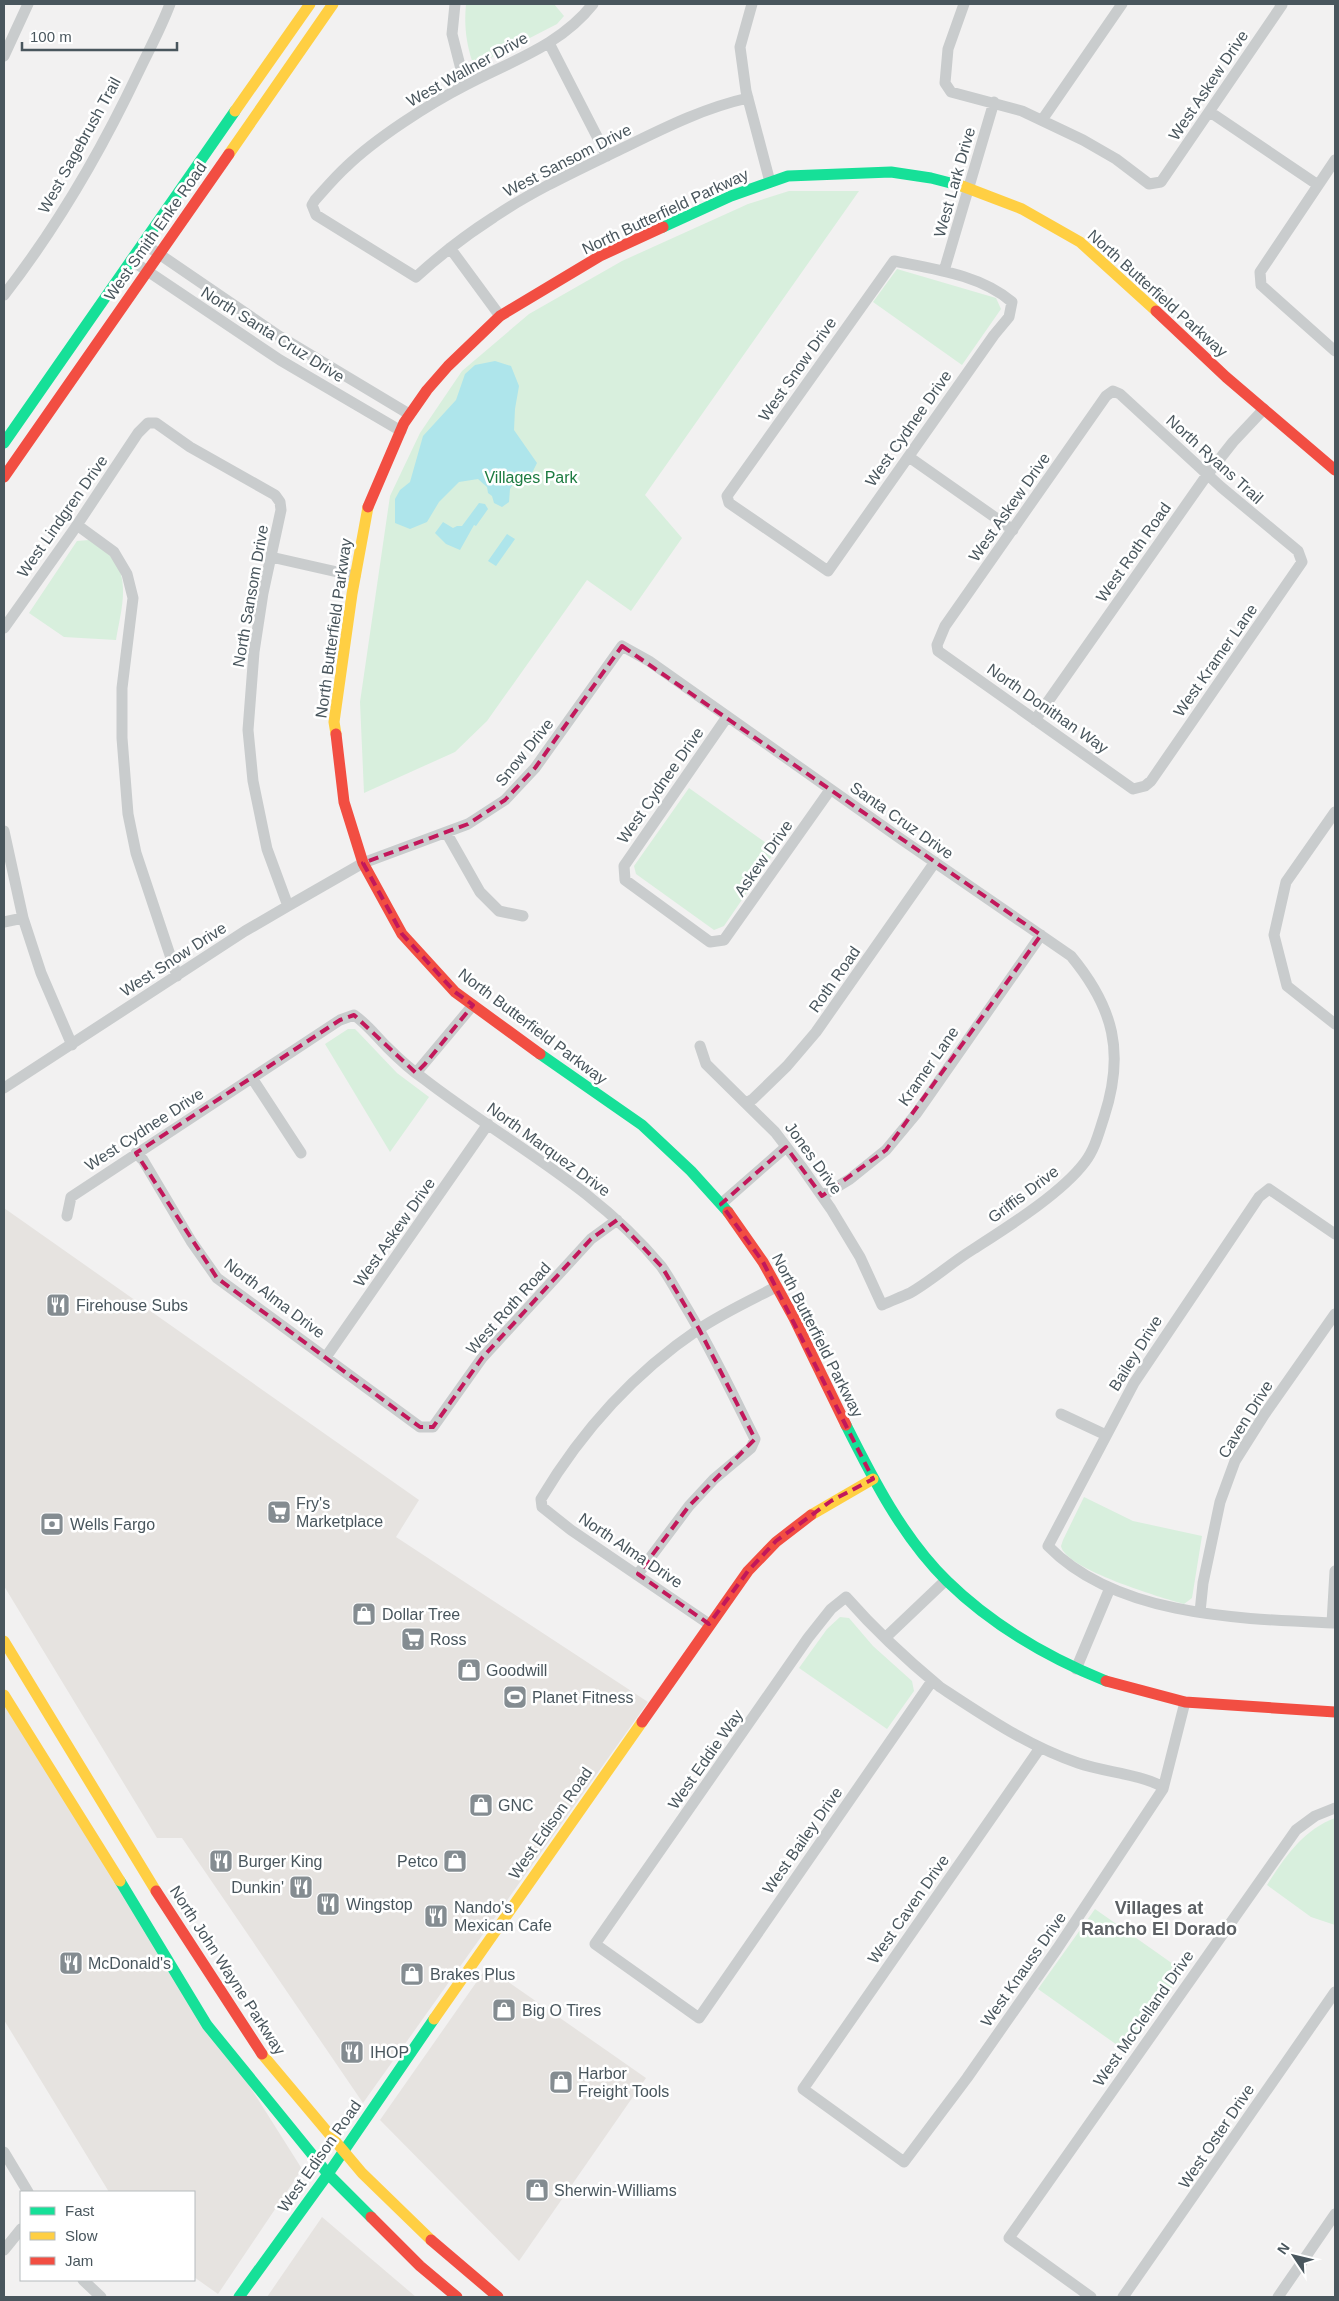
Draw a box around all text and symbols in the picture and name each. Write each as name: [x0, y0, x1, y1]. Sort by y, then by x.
scale bar: [22, 20, 178, 52]
street label: West Askew Drive: [1165, 27, 1251, 143]
text: 100 m: [30, 28, 72, 45]
street label: West Wallner Drive: [404, 29, 531, 110]
street label: West Sagebrush Trail: [35, 74, 124, 216]
street label: West Sansom Drive: [501, 121, 634, 200]
street label: West Lark Drive: [931, 125, 978, 239]
street label: West Smith Enke Road: [101, 159, 210, 304]
street label: North Butterfield Parkway: [579, 165, 751, 257]
street label: North Butterfield Parkway: [1085, 226, 1231, 360]
street label: North Santa Cruz Drive: [198, 283, 347, 386]
street label: West Snow Drive: [755, 314, 840, 424]
street label: West Cydnee Drive: [862, 367, 955, 489]
street label: North Ryans Trail: [1163, 412, 1266, 507]
street label: West Askew Drive: [966, 450, 1053, 565]
street label: West Lindgren Drive: [14, 452, 111, 580]
park label: Villages Park: [484, 469, 579, 486]
street label: West Roth Road: [1093, 499, 1174, 605]
street label: North Sansom Drive: [230, 524, 271, 668]
street label: North Butterfield Parkway: [312, 537, 355, 719]
street label: West Kramer Lane: [1170, 601, 1261, 720]
street label: North Donithan Way: [984, 660, 1111, 757]
street label: Snow Drive: [492, 715, 557, 789]
street label: West Cydnee Drive: [614, 724, 707, 846]
street label: Santa Cruz Drive: [847, 779, 957, 862]
street label: Askew Drive: [731, 817, 796, 900]
street label: West Snow Drive: [117, 919, 229, 1000]
street label: Roth Road: [806, 943, 863, 1015]
street label: North Butterfield Parkway: [455, 965, 610, 1088]
street label: Kramer Lane: [895, 1023, 962, 1109]
street label: West Cydnee Drive: [82, 1085, 207, 1174]
street label: North Marquez Drive: [484, 1099, 613, 1200]
street label: Jones Drive: [782, 1119, 845, 1198]
street label: Griffis Drive: [985, 1162, 1062, 1226]
street label: West Askew Drive: [351, 1175, 438, 1290]
street label: North Butterfield Parkway: [769, 1251, 866, 1420]
street label: North Alma Drive: [221, 1255, 328, 1342]
street label: West Roth Road: [463, 1259, 554, 1358]
restaurant icon: Firehouse Subs: [45, 1292, 71, 1318]
place label: Firehouse Subs: [76, 1297, 188, 1314]
street label: Bailey Drive: [1106, 1312, 1165, 1394]
street label: Caven Drive: [1215, 1377, 1276, 1461]
place label: Fry's Marketplace: [296, 1495, 383, 1530]
supermarket icon: Fry's Marketplace: [266, 1499, 292, 1525]
street label: North Alma Drive: [576, 1510, 686, 1591]
bank icon: Wells Fargo: [39, 1511, 65, 1537]
place label: Wells Fargo: [70, 1516, 155, 1533]
shop icon: Dollar Tree: [351, 1601, 377, 1627]
place label: Dollar Tree: [382, 1606, 460, 1623]
supermarket icon: Ross: [400, 1626, 426, 1652]
place label: Ross: [430, 1631, 466, 1648]
shop icon: Goodwill: [456, 1657, 482, 1683]
place label: Goodwill: [486, 1662, 547, 1679]
sports icon: Planet Fitness: [502, 1684, 528, 1710]
place label: Planet Fitness: [532, 1689, 633, 1706]
street label: West Eddie Way: [665, 1706, 746, 1812]
street label: West Edison Road: [506, 1764, 595, 1882]
street label: West Bailey Drive: [759, 1784, 846, 1897]
shop icon: GNC: [468, 1792, 494, 1818]
place label: GNC: [498, 1797, 534, 1814]
restaurant icon: Burger King: [208, 1848, 234, 1874]
shop icon: Petco: [442, 1848, 468, 1874]
street label: West Caven Drive: [865, 1852, 952, 1967]
place label: Burger King: [238, 1853, 323, 1870]
place label: Petco: [397, 1853, 438, 1870]
restaurant icon: Dunkin': [288, 1874, 314, 1900]
place label: Dunkin': [231, 1879, 284, 1896]
street label: North John Wayne Parkway: [167, 1883, 289, 2058]
restaurant icon: Wingstop: [315, 1891, 341, 1917]
place label: Wingstop: [346, 1896, 413, 1913]
district label: Villages at Rancho El Dorado: [1081, 1898, 1237, 1939]
place label: Nando's Mexican Cafe: [454, 1899, 552, 1934]
restaurant icon: Nando's Mexican Cafe: [423, 1903, 449, 1929]
street label: West Knauss Drive: [978, 1909, 1069, 2030]
street label: West McClelland Drive: [1090, 1947, 1197, 2089]
restaurant icon: McDonald's: [58, 1950, 84, 1976]
place label: McDonald's: [88, 1955, 171, 1972]
shop icon: Brakes Plus: [399, 1961, 425, 1987]
place label: Brakes Plus: [430, 1966, 515, 1983]
shop icon: Big O Tires: [491, 1997, 517, 2023]
place label: Big O Tires: [522, 2002, 601, 2019]
restaurant icon: IHOP: [339, 2039, 365, 2065]
place label: IHOP: [370, 2044, 409, 2061]
place label: Harbor Freight Tools: [578, 2065, 669, 2100]
shop icon: Harbor Freight Tools: [548, 2069, 574, 2095]
street label: West Oster Drive: [1175, 2081, 1257, 2191]
street label: West Edison Road: [275, 2097, 364, 2215]
shop icon: Sherwin-Williams: [524, 2177, 550, 2203]
place label: Sherwin-Williams: [554, 2182, 677, 2199]
legend: [20, 2191, 195, 2281]
text: Fast: [65, 2202, 95, 2219]
text: Slow: [65, 2227, 98, 2244]
north arrow: [1269, 2231, 1319, 2281]
text: N: [1274, 2240, 1293, 2257]
text: Jam: [65, 2252, 93, 2269]

